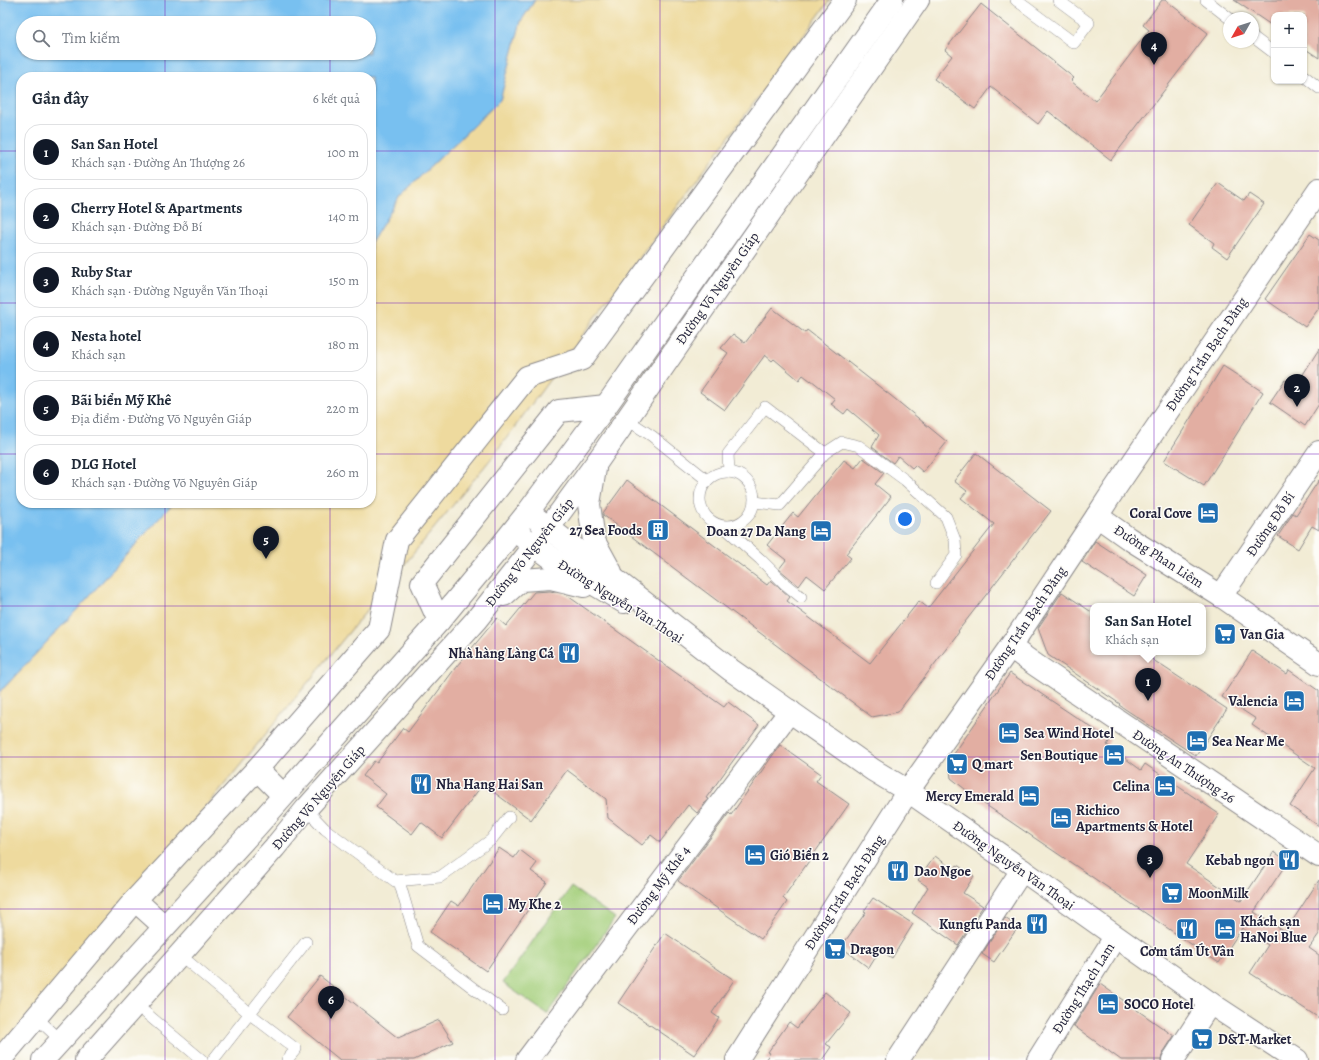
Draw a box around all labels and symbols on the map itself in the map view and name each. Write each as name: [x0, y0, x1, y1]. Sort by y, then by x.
north arrow: [1223, 12, 1259, 48]
pin: 4: [1141, 32, 1167, 65]
street label: Đường Võ Nguyên Giáp: [671, 228, 764, 348]
street label: Đường Trần Bạch Đằng: [1161, 293, 1252, 415]
pin: 2: [1284, 374, 1310, 407]
street label: Đường Đỗ Bí: [1242, 488, 1299, 560]
street label: Đường Võ Nguyên Giáp: [481, 494, 578, 611]
hotel icon: Coral Cove: [1195, 500, 1221, 526]
place label: Coral Cove: [1130, 504, 1193, 523]
your location: [895, 509, 915, 529]
building icon: 27 Sea Foods: [645, 517, 671, 543]
hotel icon: Doan 27 Da Nang: [808, 518, 834, 544]
street label: Đường Phan Liêm: [1110, 520, 1208, 593]
place label: 27 Sea Foods: [569, 521, 642, 540]
place label: Doan 27 Da Nang: [706, 522, 807, 541]
pin: 5: [253, 526, 279, 559]
street label: Đường Nguyễn Văn Thoại: [554, 555, 687, 648]
street label: Đường Trần Bạch Đằng: [980, 562, 1071, 684]
supermarket icon: Van Gia: [1212, 621, 1238, 647]
place label: Van Gia: [1239, 625, 1285, 644]
restaurant icon: Nhà hàng Làng Cá: [556, 640, 582, 666]
place label: Nhà hàng Làng Cá: [448, 644, 554, 663]
pin: 1: [1135, 668, 1161, 701]
hotel icon: Valencia: [1281, 688, 1307, 714]
place label: Valencia: [1228, 692, 1278, 711]
hotel icon: Sea Wind Hotel: [996, 720, 1022, 746]
place label: Sea Wind Hotel: [1024, 724, 1114, 743]
street label: Đường An Thượng 26: [1129, 725, 1239, 808]
hotel icon: Sea Near Me: [1184, 728, 1210, 754]
place label: Sea Near Me: [1212, 732, 1285, 751]
street label: Đường Võ Nguyên Giáp: [267, 741, 369, 854]
hotel icon: Sen Boutique: [1101, 742, 1127, 768]
place label: Sen Boutique: [1020, 746, 1099, 765]
supermarket icon: Q mart: [944, 751, 970, 777]
place label: Q mart: [972, 755, 1013, 774]
restaurant icon: Nha Hang Hai San: [408, 771, 434, 797]
hotel icon: Celina: [1152, 773, 1178, 799]
place label: Nha Hang Hai San: [436, 775, 543, 794]
place label: Celina: [1113, 777, 1150, 796]
hotel icon: Mercy Emerald: [1016, 783, 1042, 809]
place label: Mercy Emerald: [926, 787, 1014, 806]
place label: Richico Apartments & Hotel: [1075, 801, 1193, 836]
hotel icon: Richico Apartments & Hotel: [1048, 805, 1074, 831]
street label: Đường Nguyễn Văn Thoại: [949, 816, 1079, 915]
street label: Đường Trần Bạch Đằng: [800, 831, 889, 954]
street label: Đường Mỹ Khê 4: [622, 842, 694, 929]
hotel icon: Gió Biển 2: [742, 842, 768, 868]
pin: 3: [1137, 845, 1163, 878]
place label: Gió Biển 2: [770, 846, 829, 865]
restaurant icon: Kebab ngon: [1276, 847, 1302, 873]
place label: Kebab ngon: [1205, 851, 1274, 870]
restaurant icon: Dao Ngoe: [885, 858, 911, 884]
place label: Dao Ngoe: [914, 862, 971, 881]
supermarket icon: MoonMilk: [1159, 880, 1185, 906]
place label: MoonMilk: [1188, 884, 1249, 903]
hotel icon: My Khe 2: [480, 891, 506, 917]
place label: My Khe 2: [508, 895, 561, 914]
restaurant icon: Kungfu Panda: [1024, 911, 1050, 937]
place label: Khách sạn HaNoi Blue: [1240, 912, 1308, 947]
place label: Kungfu Panda: [939, 915, 1022, 934]
restaurant icon: Cơm tấm Út Vân: [1174, 916, 1200, 942]
hotel icon: Khách sạn HaNoi Blue: [1212, 916, 1238, 942]
supermarket icon: Dragon: [822, 936, 848, 962]
street label: Đường Thạch Lam: [1048, 939, 1119, 1038]
place label: Dragon: [850, 940, 894, 959]
place label: Cơm tấm Út Vân: [1140, 942, 1234, 961]
pin: 6: [318, 986, 344, 1019]
hotel icon: SOCO Hotel: [1095, 991, 1121, 1017]
place label: SOCO Hotel: [1124, 995, 1194, 1014]
supermarket icon: D&T-Market: [1189, 1026, 1215, 1052]
place label: D&T-Market: [1218, 1030, 1292, 1049]

